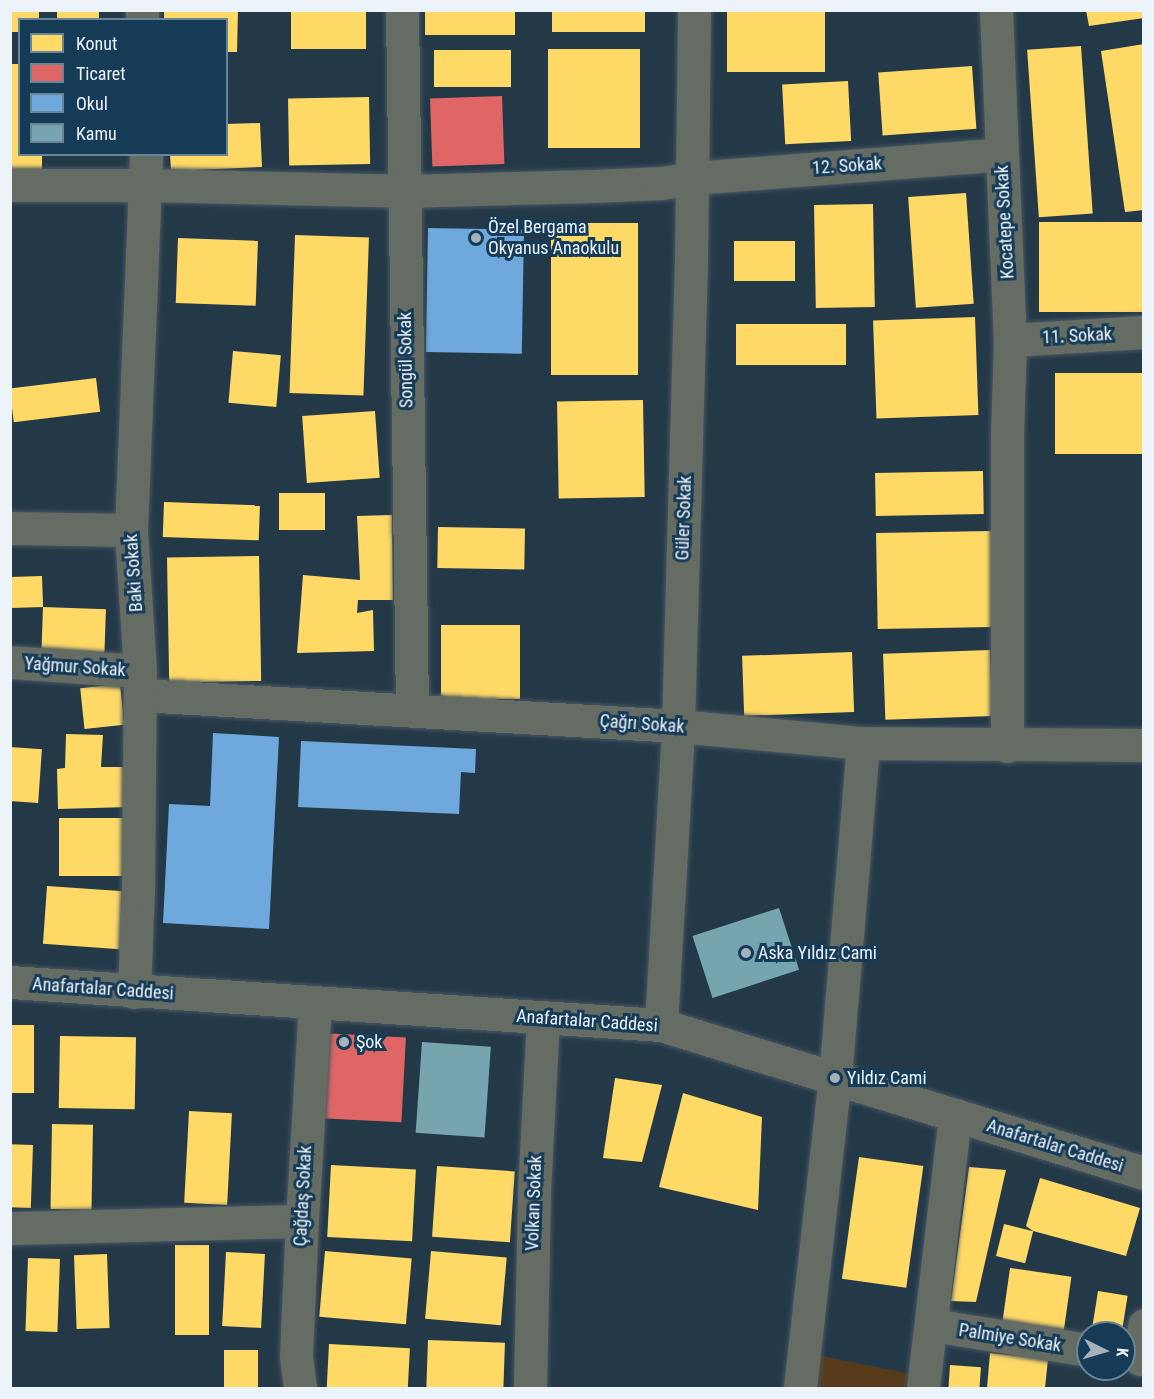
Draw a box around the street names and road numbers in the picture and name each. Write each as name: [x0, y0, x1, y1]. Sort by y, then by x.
street label: 12. Sokak: [811, 153, 883, 179]
street label: Kocatepe Sokak: [991, 165, 1019, 279]
street label: Songül Sokak: [394, 312, 418, 408]
street label: 11. Sokak: [1042, 323, 1112, 349]
street label: Güler Sokak: [672, 475, 696, 561]
street label: Baki Sokak: [121, 533, 147, 613]
street label: Yağmur Sokak: [24, 653, 126, 681]
street label: Çağrı Sokak: [599, 710, 685, 738]
street label: Anafartalar Caddesi: [32, 973, 174, 1005]
street label: Anafartalar Caddesi: [516, 1005, 658, 1037]
street label: Anafartalar Caddesi: [984, 1115, 1126, 1177]
street label: Çağdaş Sokak: [290, 1145, 316, 1247]
street label: Volkan Sokak: [522, 1155, 546, 1251]
street label: Palmiye Sokak: [957, 1319, 1063, 1357]

